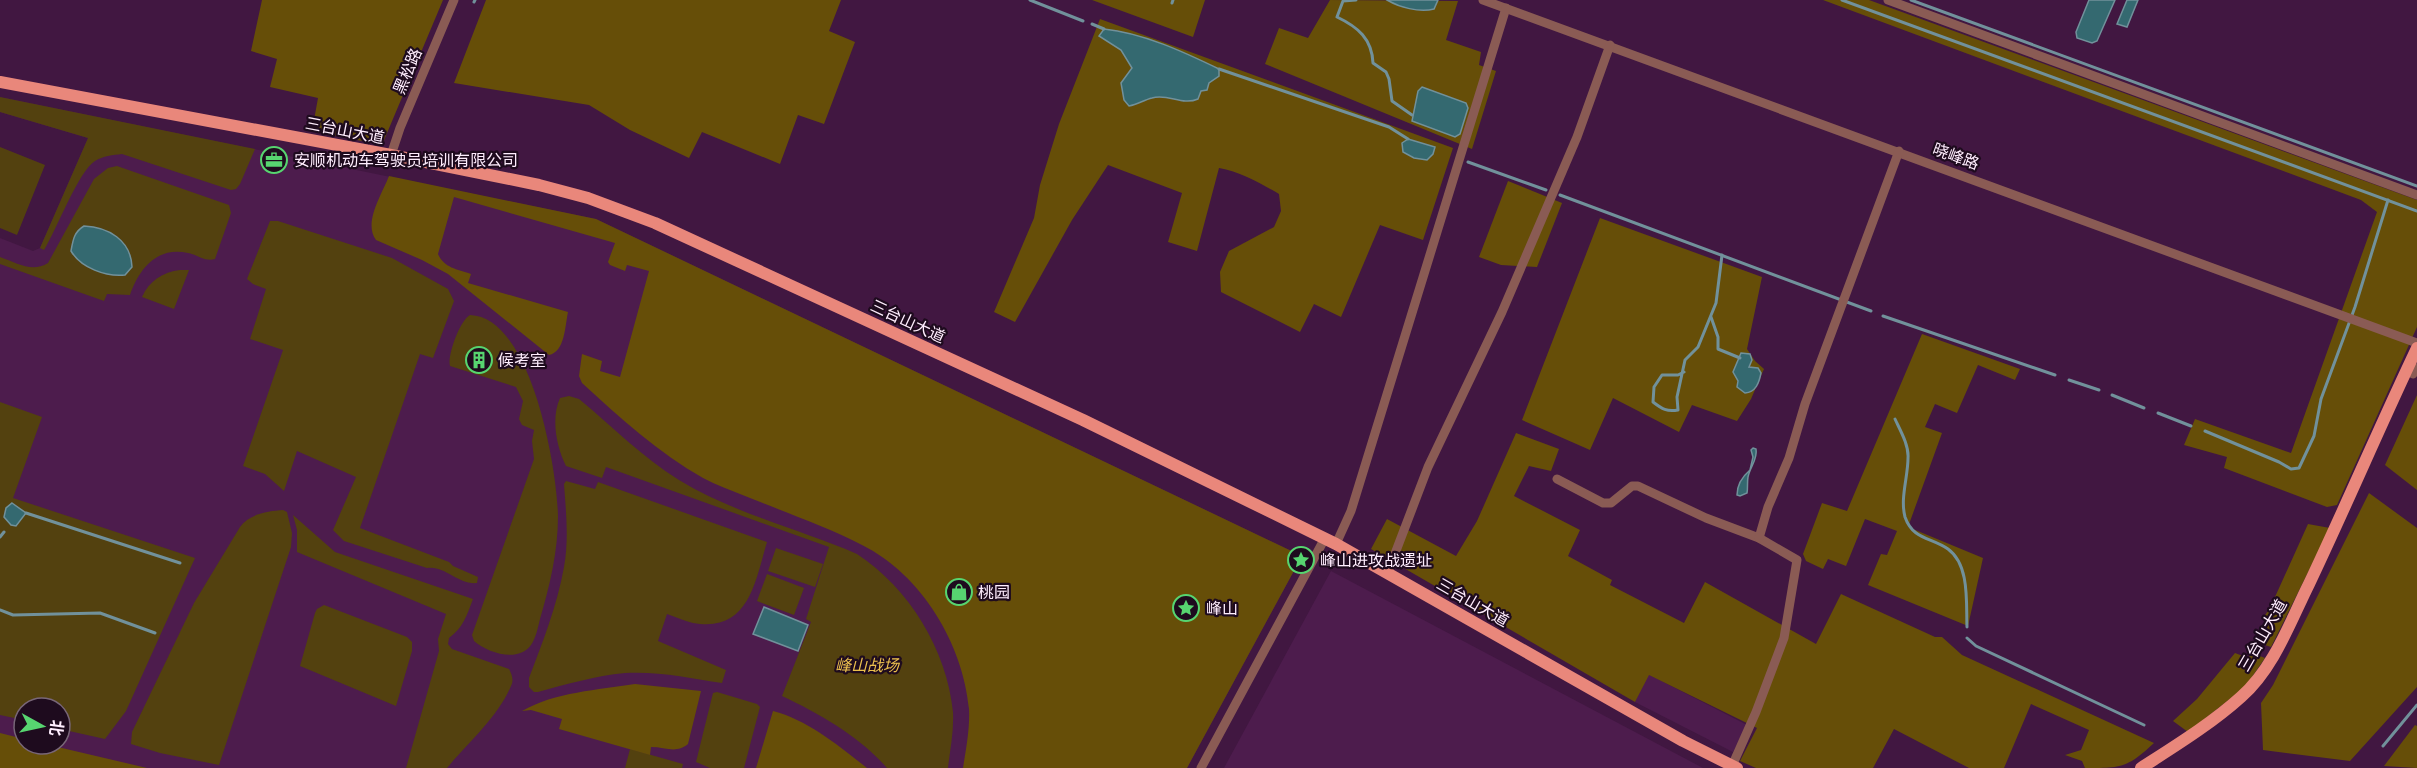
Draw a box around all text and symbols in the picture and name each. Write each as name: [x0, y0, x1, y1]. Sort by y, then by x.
street label: 黑松路: [388, 45, 426, 97]
street label: 三台山大道: [304, 113, 386, 147]
street label: 晓峰路: [1930, 138, 1982, 174]
office icon: 安顺机动车驾驶员培训有限公司: [259, 145, 289, 175]
place label: 安顺机动车驾驶员培训有限公司: [294, 150, 518, 170]
street label: 三台山大道: [868, 295, 948, 347]
building icon: 候考室: [464, 345, 494, 375]
place label: 候考室: [498, 350, 546, 370]
place icon: 峰山进攻战遗址: [1286, 545, 1316, 575]
place label: 峰山进攻战遗址: [1320, 550, 1432, 570]
street label: 三台山大道: [1433, 573, 1513, 631]
shop icon: 桃园: [944, 577, 974, 607]
place label: 桃园: [978, 582, 1010, 602]
place icon: 峰山: [1171, 593, 1201, 623]
street label: 三台山大道: [2233, 595, 2291, 675]
place label: 峰山: [1206, 598, 1238, 618]
park label: 峰山战场: [835, 655, 901, 675]
north arrow: [12, 696, 72, 756]
text: 北: [46, 719, 68, 737]

